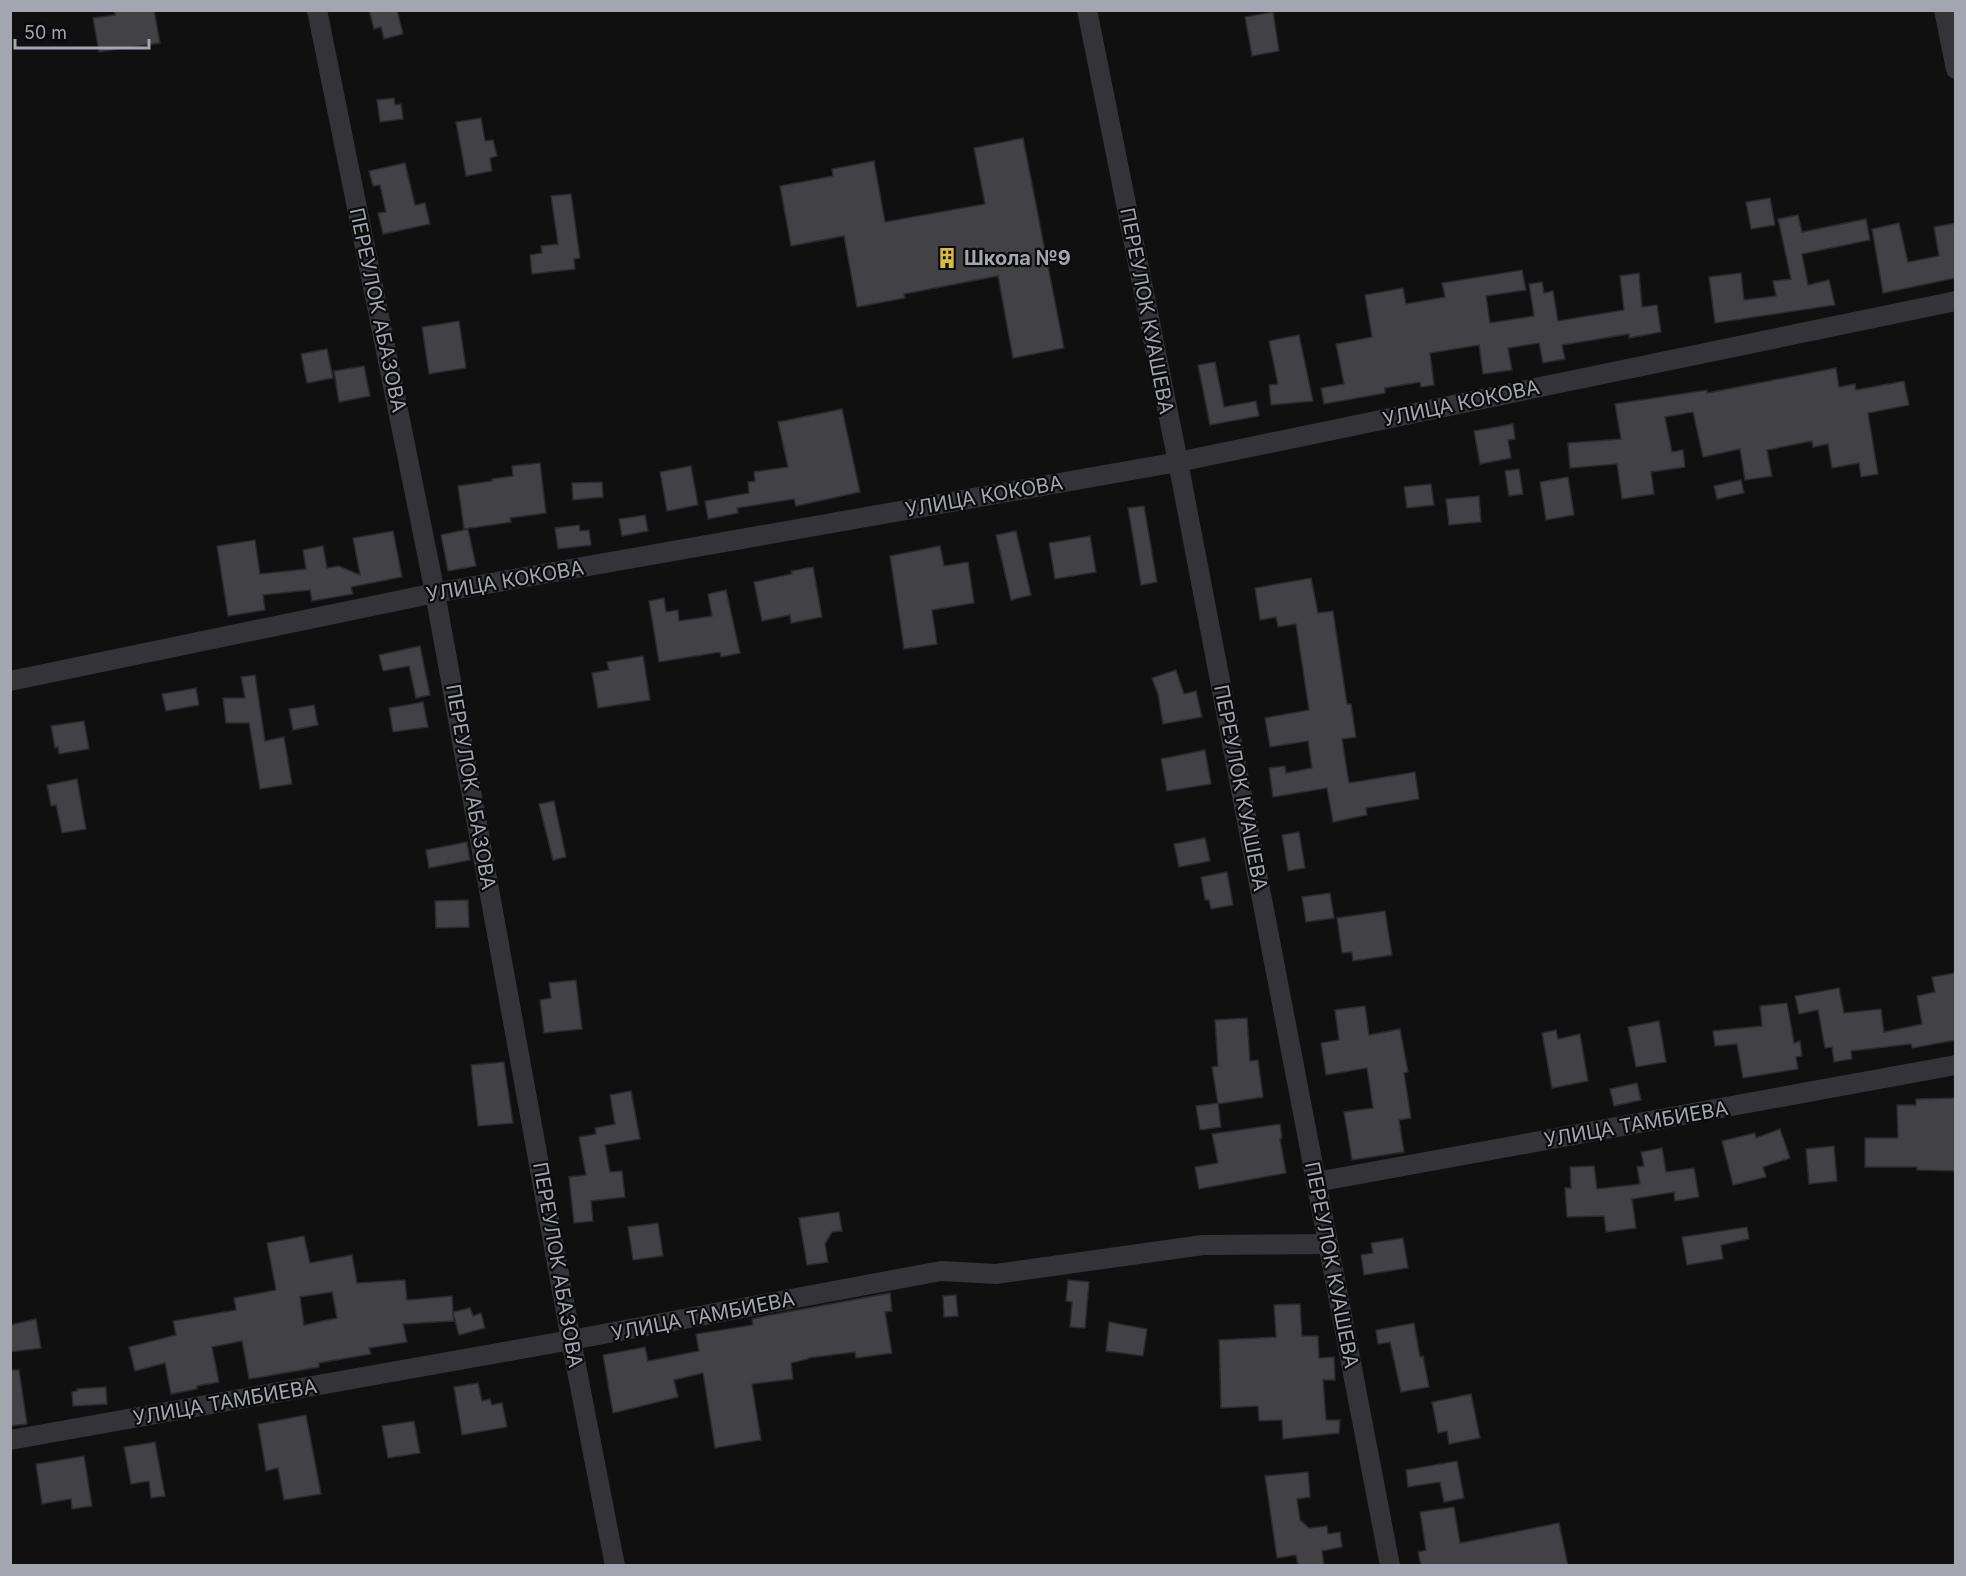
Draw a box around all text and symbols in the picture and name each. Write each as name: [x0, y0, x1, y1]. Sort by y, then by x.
scale bar: [15, 12, 148, 50]
text: 50 m: [24, 22, 67, 43]
street label: ПЕРЕУЛОК АБАЗОВА: [345, 205, 411, 415]
street label: ПЕРЕУЛОК КУАШЕВА: [1115, 206, 1179, 417]
building icon: Школа №9: [935, 246, 959, 270]
place label: Школа №9: [964, 246, 1071, 270]
street label: УЛИЦА КОКОВА: [1381, 375, 1542, 431]
street label: УЛИЦА КОКОВА: [903, 470, 1065, 522]
street label: УЛИЦА КОКОВА: [424, 555, 586, 607]
street label: ПЕРЕУЛОК АБАЗОВА: [441, 682, 501, 892]
street label: ПЕРЕУЛОК КУАШЕВА: [1209, 683, 1273, 894]
street label: УЛИЦА ТАМБИЕВА: [1542, 1096, 1730, 1152]
street label: ПЕРЕУЛОК АБАЗОВА: [528, 1160, 588, 1370]
street label: ПЕРЕУЛОК КУАШЕВА: [1300, 1160, 1364, 1371]
street label: УЛИЦА ТАМБИЕВА: [609, 1286, 797, 1346]
street label: УЛИЦА ТАМБИЕВА: [131, 1374, 319, 1430]

